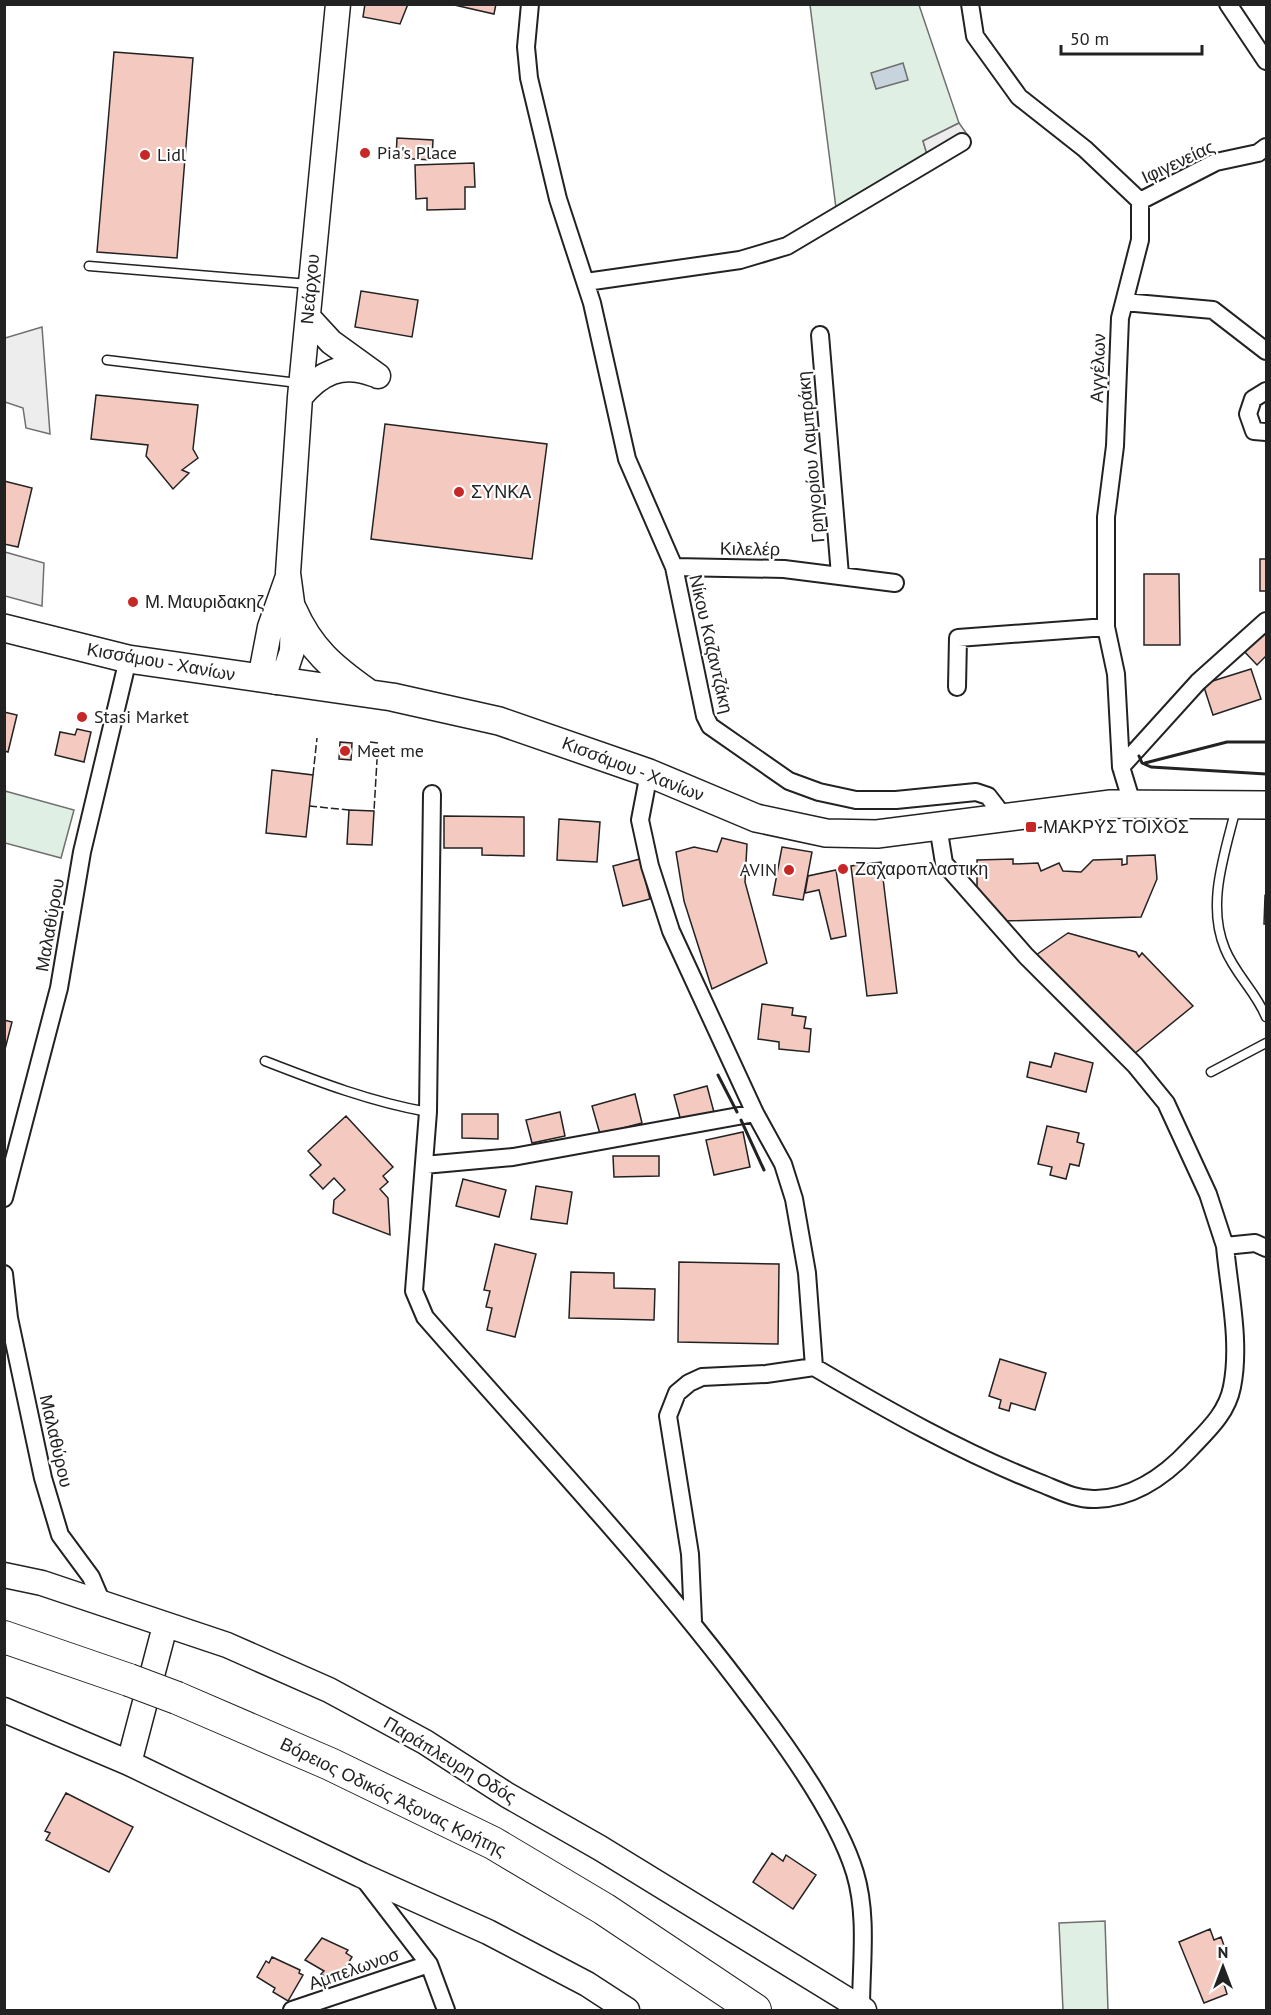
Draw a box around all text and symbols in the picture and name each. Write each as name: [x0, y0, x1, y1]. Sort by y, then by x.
scale bar: [1061, 18, 1202, 56]
text: 50 m: [1070, 27, 1109, 50]
street label: Ιφιγενείας: [1138, 135, 1218, 188]
place label: Pia's Place: [377, 141, 457, 164]
place label: Lidl: [157, 143, 187, 166]
marker: Pia's Place: [358, 146, 372, 160]
marker: Lidl: [138, 148, 152, 162]
street label: Νεάρχου: [295, 253, 324, 325]
street label: Αγγέλων: [1085, 333, 1110, 403]
street label: Γρηγορίου Λαμπράκη: [792, 370, 829, 544]
place label: ΣΥΝΚΑ: [471, 480, 531, 503]
marker: ΣΥΝΚΑ: [452, 485, 466, 499]
street label: Κιλελέρ: [720, 536, 780, 561]
street label: Νίκου Καζαντζάκη: [684, 572, 739, 716]
place label: Μ. Μαυριδακηζ: [145, 590, 264, 613]
marker: Μ. Μαυριδακηζ: [126, 595, 140, 609]
street label: Κισσάμου - Χανίων: [85, 637, 237, 686]
place label: Stasi Market: [94, 705, 189, 728]
marker: Stasi Market: [75, 710, 89, 724]
street label: Κισσάμου - Χανίων: [559, 731, 707, 806]
place label: Meet me: [357, 739, 424, 762]
marker: Meet me: [338, 744, 352, 758]
place label: ΜΑΚΡΥΣ ΤΟΙΧΟΣ: [1043, 815, 1189, 838]
marker: ΜΑΚΡΥΣ ΤΟΙΧΟΣ: [1024, 820, 1038, 834]
place label: Ζαχαροπλαστικη: [855, 857, 988, 880]
place label: AVIN: [740, 858, 777, 881]
marker: Ζαχαροπλαστικη: [836, 862, 850, 876]
marker: AVIN: [782, 863, 796, 877]
street label: Μαλαθύρου: [30, 876, 69, 973]
street label: Μαλαθύρου: [35, 1392, 78, 1490]
street label: Παράπλευρη Οδός: [380, 1711, 521, 1808]
street label: Βόρειος Οδικός Άξονας Κρήτης: [276, 1732, 510, 1862]
north arrow: [1193, 1937, 1253, 1997]
street label: Αμπελωνοσ: [305, 1942, 402, 1995]
text: N: [1218, 1942, 1228, 1962]

